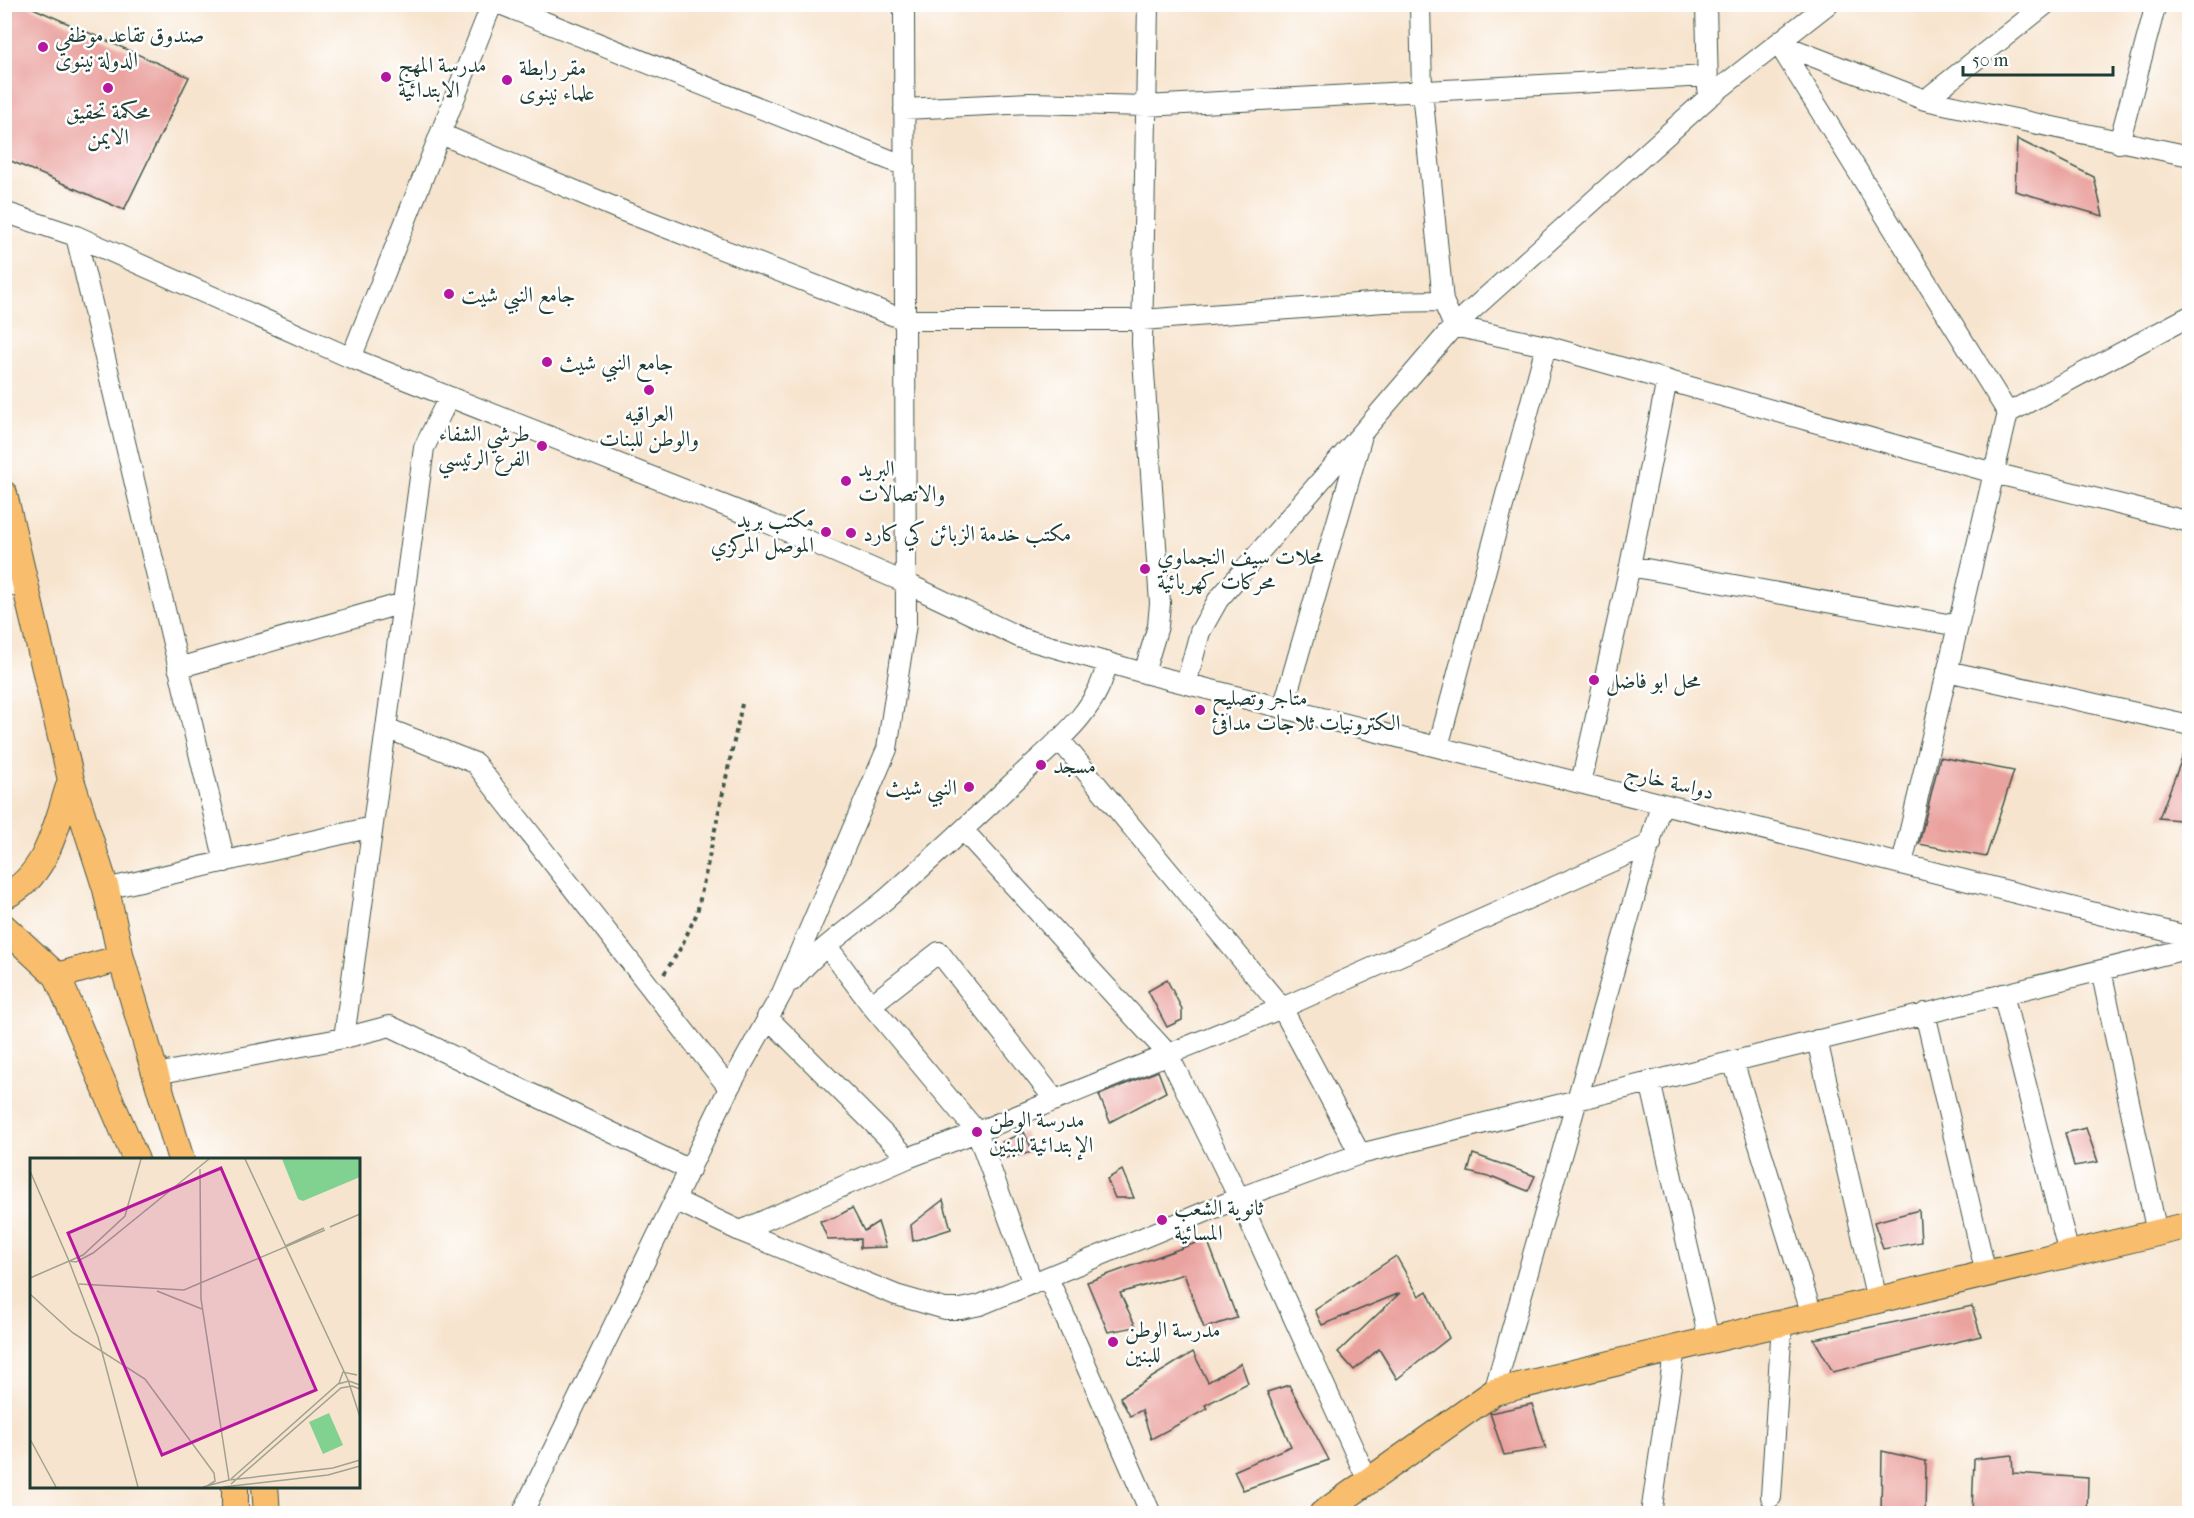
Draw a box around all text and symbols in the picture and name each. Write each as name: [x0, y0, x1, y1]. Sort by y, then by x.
place label: صندوق تقاعد موظفي الدولة نينوى: [55, 22, 204, 73]
scale bar: [1963, 39, 2113, 77]
marker: صندوق تقاعد موظفي الدولة نينوى: [36, 40, 50, 54]
text: 50 m: [1972, 50, 2009, 71]
place label: مدرسة المهج الابتدائية: [398, 52, 486, 103]
place label: مقر رابطة علماء نينوى: [519, 55, 595, 106]
marker: مدرسة المهج الابتدائية: [379, 70, 393, 84]
marker: مقر رابطة علماء نينوى: [500, 73, 514, 87]
marker: محكمة تحقيق الايمن: [101, 81, 115, 95]
place label: محكمة تحقيق الايمن: [66, 99, 151, 152]
place label: جامع النبي شيت: [461, 282, 576, 315]
marker: جامع النبي شيت: [442, 287, 456, 301]
place label: جامع النبي شيث: [559, 350, 674, 383]
marker: جامع النبي شيث: [540, 355, 554, 369]
marker: العراقيه والوطن للبنات: [642, 383, 656, 397]
place label: العراقيه والوطن للبنات: [599, 401, 699, 454]
place label: طرشي الشفاء الفرع الرئيسي: [438, 421, 530, 479]
marker: طرشي الشفاء الفرع الرئيسي: [535, 439, 549, 453]
place label: البريد والاتصالات: [858, 456, 945, 507]
marker: البريد والاتصالات: [839, 474, 853, 488]
place label: مكتب بريد الموصل المركزي: [711, 507, 814, 562]
place label: مكتب خدمة الزبائن كي كارد: [863, 520, 1071, 552]
marker: مكتب بريد الموصل المركزي: [819, 525, 833, 539]
marker: مكتب خدمة الزبائن كي كارد: [844, 526, 858, 540]
place label: محلات سيف النجماوي محركات كهربائية: [1157, 544, 1324, 596]
marker: محلات سيف النجماوي محركات كهربائية: [1138, 562, 1152, 576]
place label: محل ابو فاضل: [1606, 668, 1701, 696]
marker: محل ابو فاضل: [1587, 673, 1601, 687]
place label: متاجر وتصليح الكترونيات ثلاجات مدافئ: [1212, 685, 1401, 736]
marker: متاجر وتصليح الكترونيات ثلاجات مدافئ: [1193, 703, 1207, 717]
place label: مسجد: [1053, 753, 1096, 779]
marker: مسجد: [1034, 758, 1048, 772]
street label: دواسة خارج: [1621, 758, 1717, 811]
place label: النبي شيث: [885, 775, 957, 808]
marker: النبي شيث: [962, 780, 976, 794]
place label: مدرسة الوطن الإبتدائية للبنين: [989, 1107, 1093, 1161]
marker: مدرسة الوطن الإبتدائية للبنين: [970, 1125, 984, 1139]
inset map: [30, 1158, 360, 1488]
place label: ثانوية الشعب المسائية: [1174, 1195, 1264, 1246]
marker: ثانوية الشعب المسائية: [1155, 1213, 1169, 1227]
place label: مدرسة الوطن للبنين: [1125, 1317, 1220, 1368]
marker: مدرسة الوطن للبنين: [1106, 1335, 1120, 1349]

